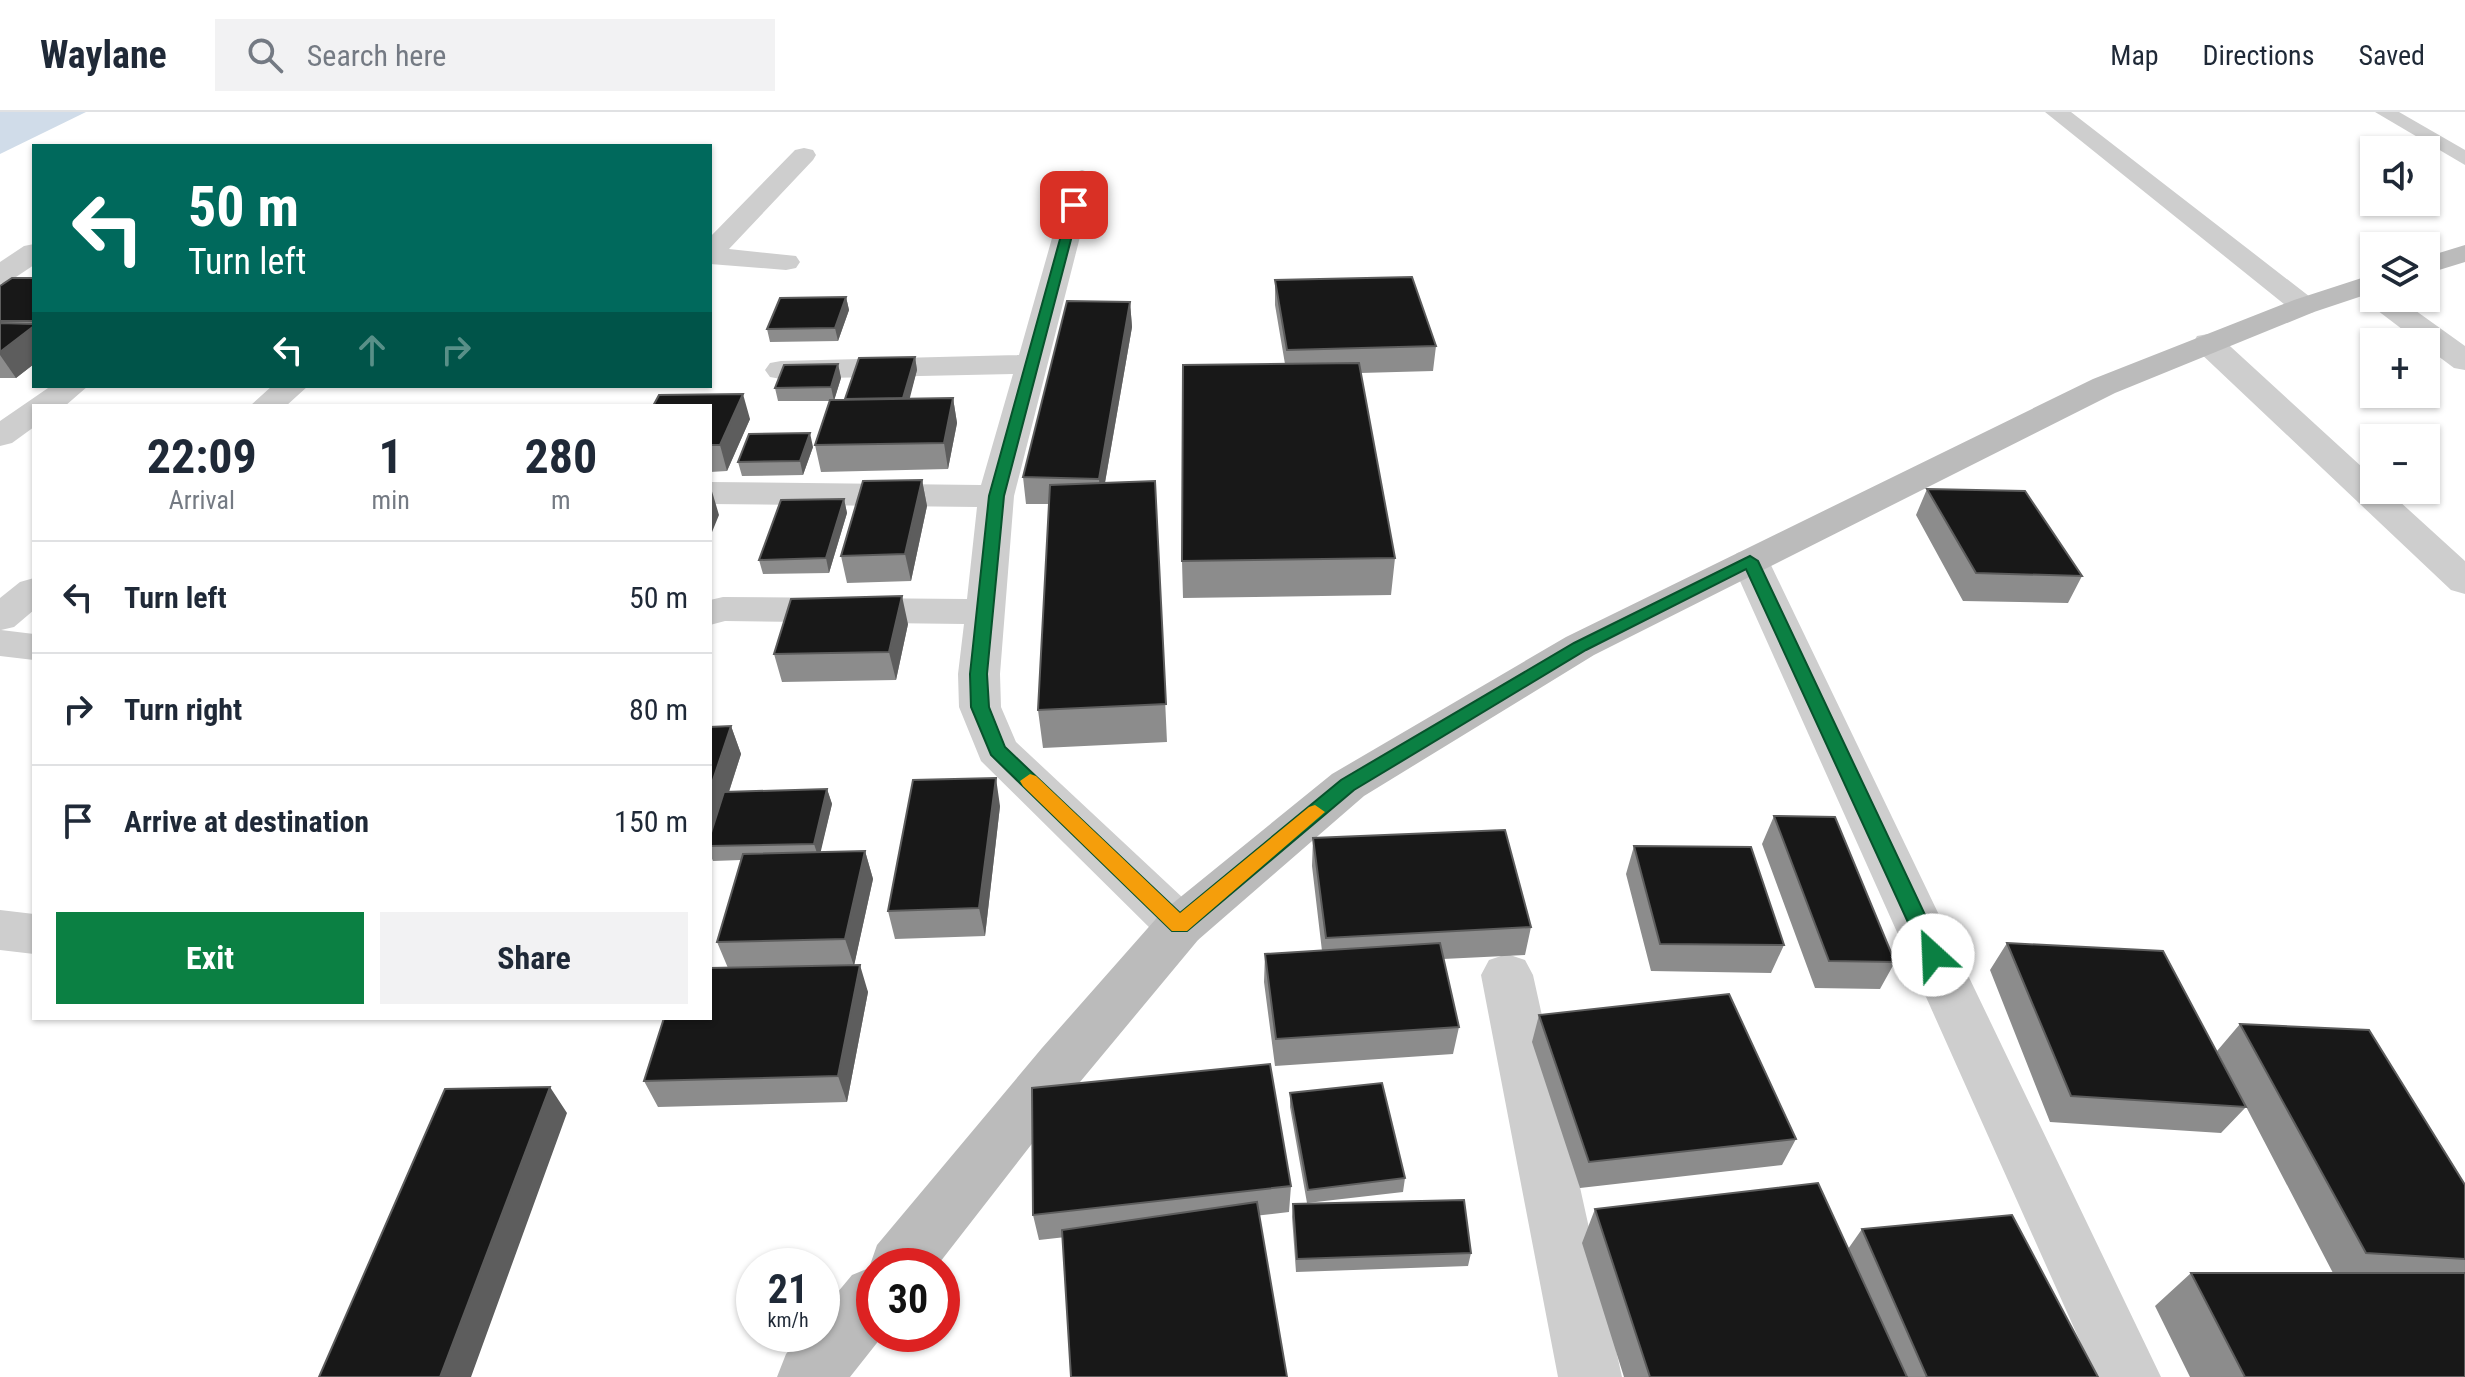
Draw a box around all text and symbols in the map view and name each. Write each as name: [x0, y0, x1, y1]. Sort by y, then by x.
search box: [215, 19, 775, 91]
text: Waylane: [40, 33, 167, 77]
icon: search: [243, 33, 287, 77]
text: Search here: [307, 38, 446, 73]
text: Map: [2110, 39, 2159, 72]
text: Directions: [2203, 39, 2314, 72]
text: Saved: [2358, 39, 2425, 72]
map controls: [2360, 136, 2440, 504]
button: sound: [2360, 136, 2440, 216]
pin: [1040, 171, 1108, 239]
text: 50 m: [188, 174, 299, 240]
icon: left: [56, 176, 160, 280]
icon: arrive: [1052, 183, 1096, 227]
button: layers: [2360, 232, 2440, 312]
text: Turn left: [188, 241, 306, 283]
icon: left: [266, 328, 310, 372]
icon: ahead: [350, 328, 394, 372]
icon: right: [434, 328, 478, 372]
button: +: [2360, 328, 2440, 408]
button: −: [2360, 424, 2440, 504]
text: 22:09: [147, 428, 257, 485]
text: 1: [379, 428, 403, 485]
text: 280: [524, 428, 597, 485]
text: Arrival: [169, 485, 235, 515]
text: min: [372, 485, 410, 515]
text: m: [551, 485, 571, 515]
icon: left: [56, 575, 100, 619]
text: Turn left: [124, 580, 227, 615]
text: 50 m: [629, 580, 688, 615]
icon: right: [56, 687, 100, 731]
text: Turn right: [124, 692, 242, 727]
text: 80 m: [629, 692, 688, 727]
icon: arrive: [56, 799, 100, 843]
text: Arrive at destination: [124, 804, 369, 839]
text: 150 m: [614, 804, 688, 839]
button: Exit: [56, 912, 364, 1004]
button: Share: [380, 912, 688, 1004]
position arrow: [1891, 913, 1975, 997]
speed limit sign: 30: [856, 1248, 960, 1352]
text: 21: [768, 1266, 808, 1313]
text: km/h: [767, 1308, 809, 1332]

